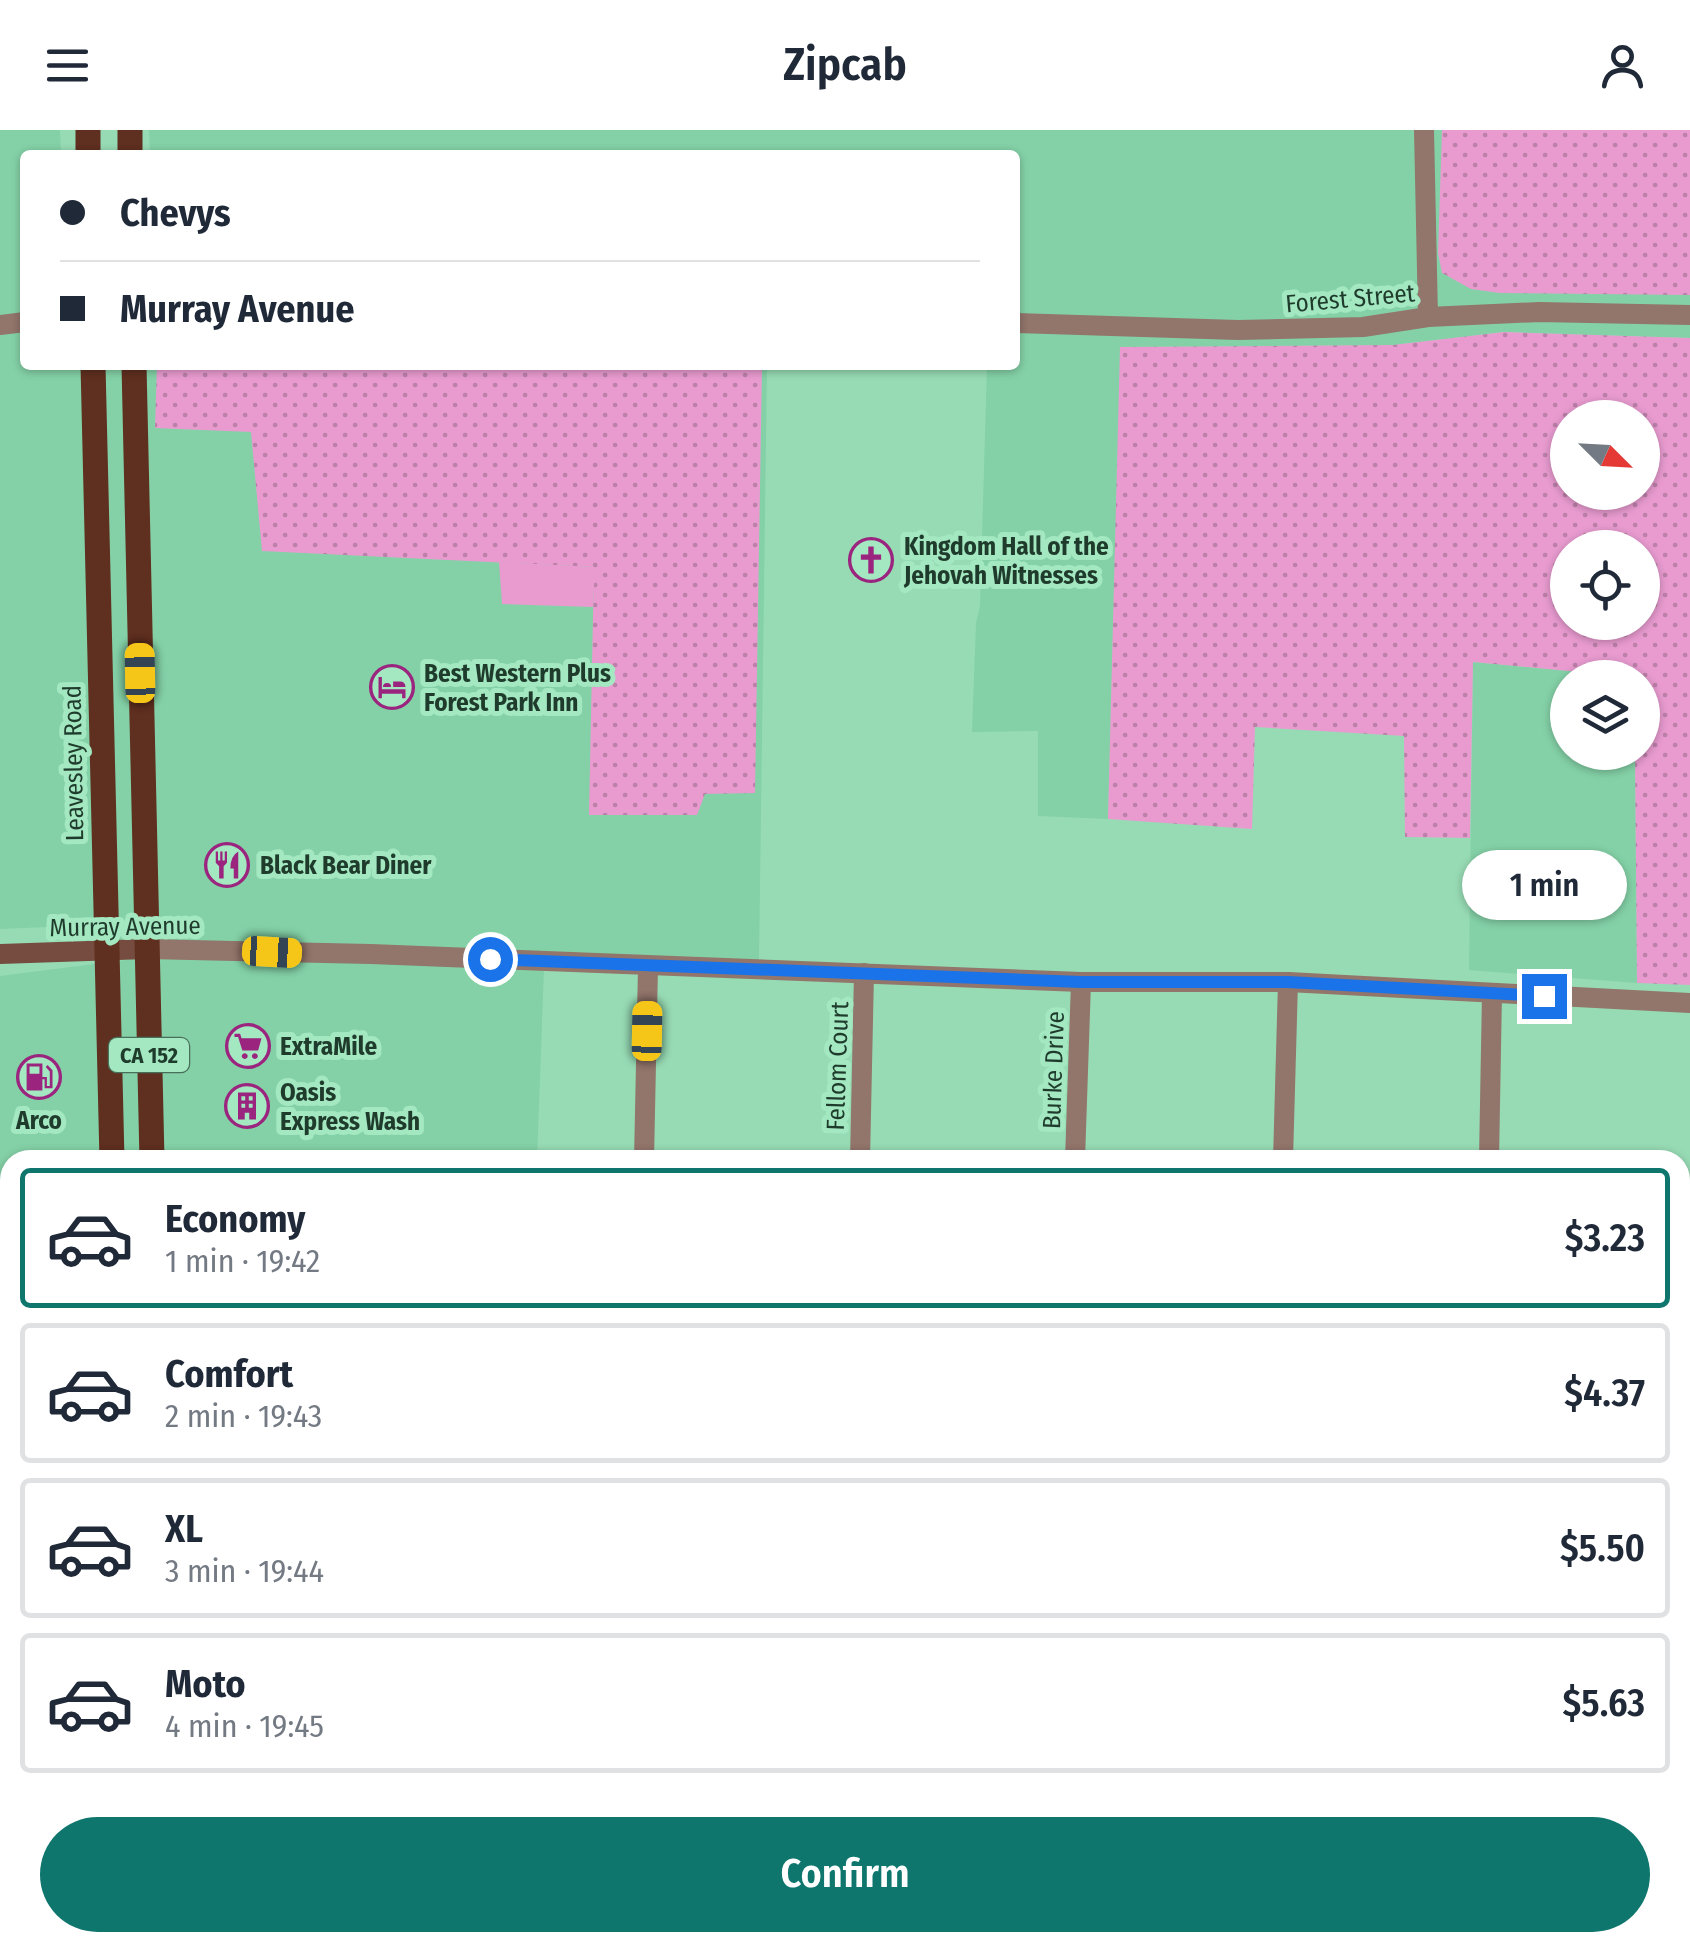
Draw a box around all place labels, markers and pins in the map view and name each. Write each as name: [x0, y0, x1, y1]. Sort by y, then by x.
place label: Kingdom Hall of the Jehovah Witnesses: [903, 532, 1109, 591]
church icon: Kingdom Hall of the Jehovah Witnesses: [848, 537, 894, 583]
place label: Best Western Plus Forest Park Inn: [424, 659, 611, 718]
hotel icon: Best Western Plus Forest Park Inn: [369, 664, 415, 710]
restaurant icon: Black Bear Diner: [204, 842, 250, 888]
place label: Black Bear Diner: [260, 851, 432, 881]
supermarket icon: ExtraMile: [225, 1023, 271, 1069]
place label: ExtraMile: [280, 1032, 377, 1062]
fuel station icon: Arco: [16, 1054, 62, 1100]
place label: Oasis Express Wash: [280, 1078, 420, 1137]
building icon: Oasis Express Wash: [224, 1083, 270, 1129]
place label: Arco: [15, 1106, 62, 1136]

